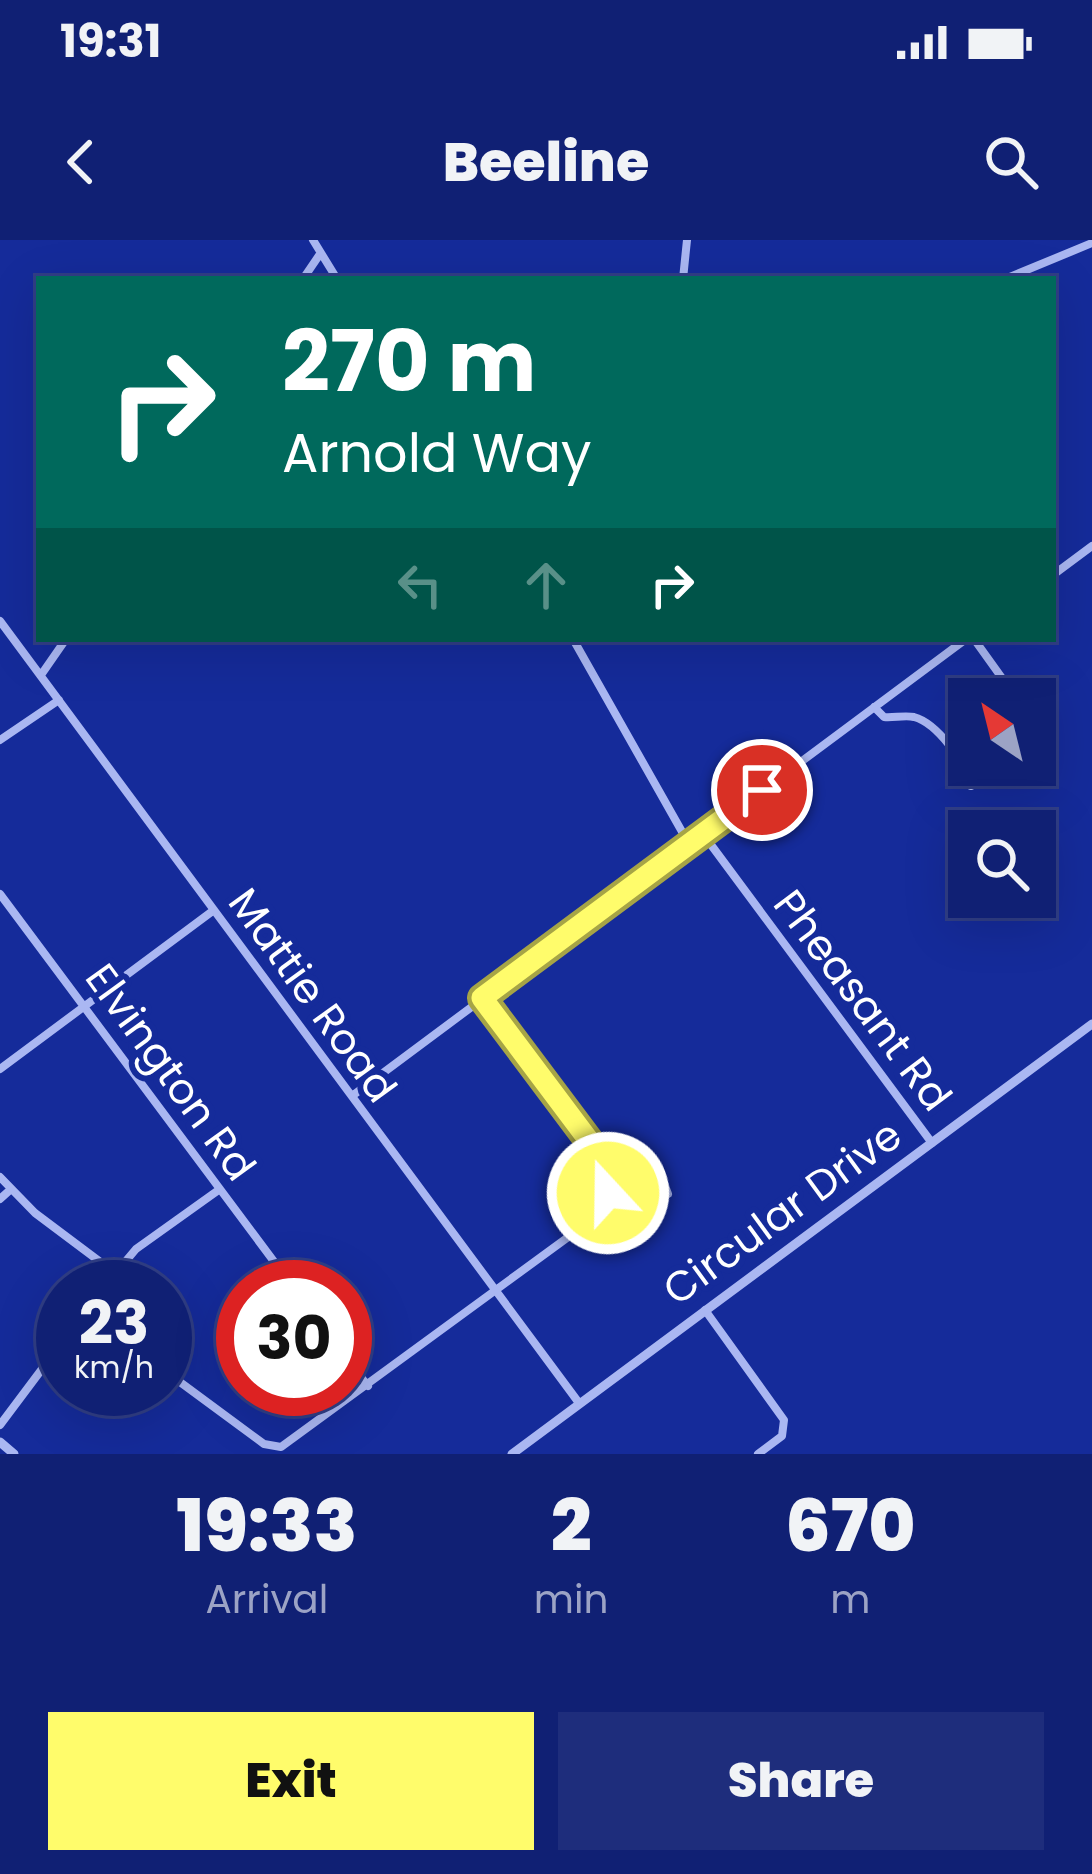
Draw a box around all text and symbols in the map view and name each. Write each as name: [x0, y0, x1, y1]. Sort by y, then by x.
text: 19:31: [60, 10, 162, 73]
text: Beeline: [443, 124, 649, 200]
icon: back: [48, 129, 114, 195]
icon: search: [978, 129, 1044, 195]
text: 270 m: [282, 303, 536, 420]
icon: right: [84, 324, 240, 480]
text: Arnold Way: [282, 415, 591, 491]
icon: left: [387, 552, 453, 618]
icon: ahead: [513, 552, 579, 618]
icon: right: [639, 552, 705, 618]
north arrow: [948, 678, 1056, 786]
map controls: [948, 678, 1056, 918]
pin: [711, 739, 813, 841]
icon: arrive: [729, 757, 795, 823]
button: search: [948, 810, 1056, 918]
street label: Mattie Road: [215, 876, 410, 1115]
street label: Pheasant Rd: [760, 877, 965, 1123]
street label: Elvington Rd: [72, 952, 269, 1193]
street label: Circular Drive: [651, 1106, 914, 1319]
position arrow: [545, 1130, 671, 1256]
speed limit sign: 30: [216, 1260, 372, 1416]
text: 23: [79, 1281, 149, 1365]
text: km/h: [74, 1346, 154, 1389]
text: 19:33: [176, 1475, 357, 1576]
text: 2: [551, 1475, 592, 1576]
text: 670: [785, 1475, 916, 1576]
text: Arrival: [206, 1572, 328, 1627]
text: min: [534, 1572, 609, 1627]
text: m: [830, 1572, 870, 1627]
button: Exit: [48, 1712, 534, 1850]
button: Share: [558, 1712, 1044, 1850]

